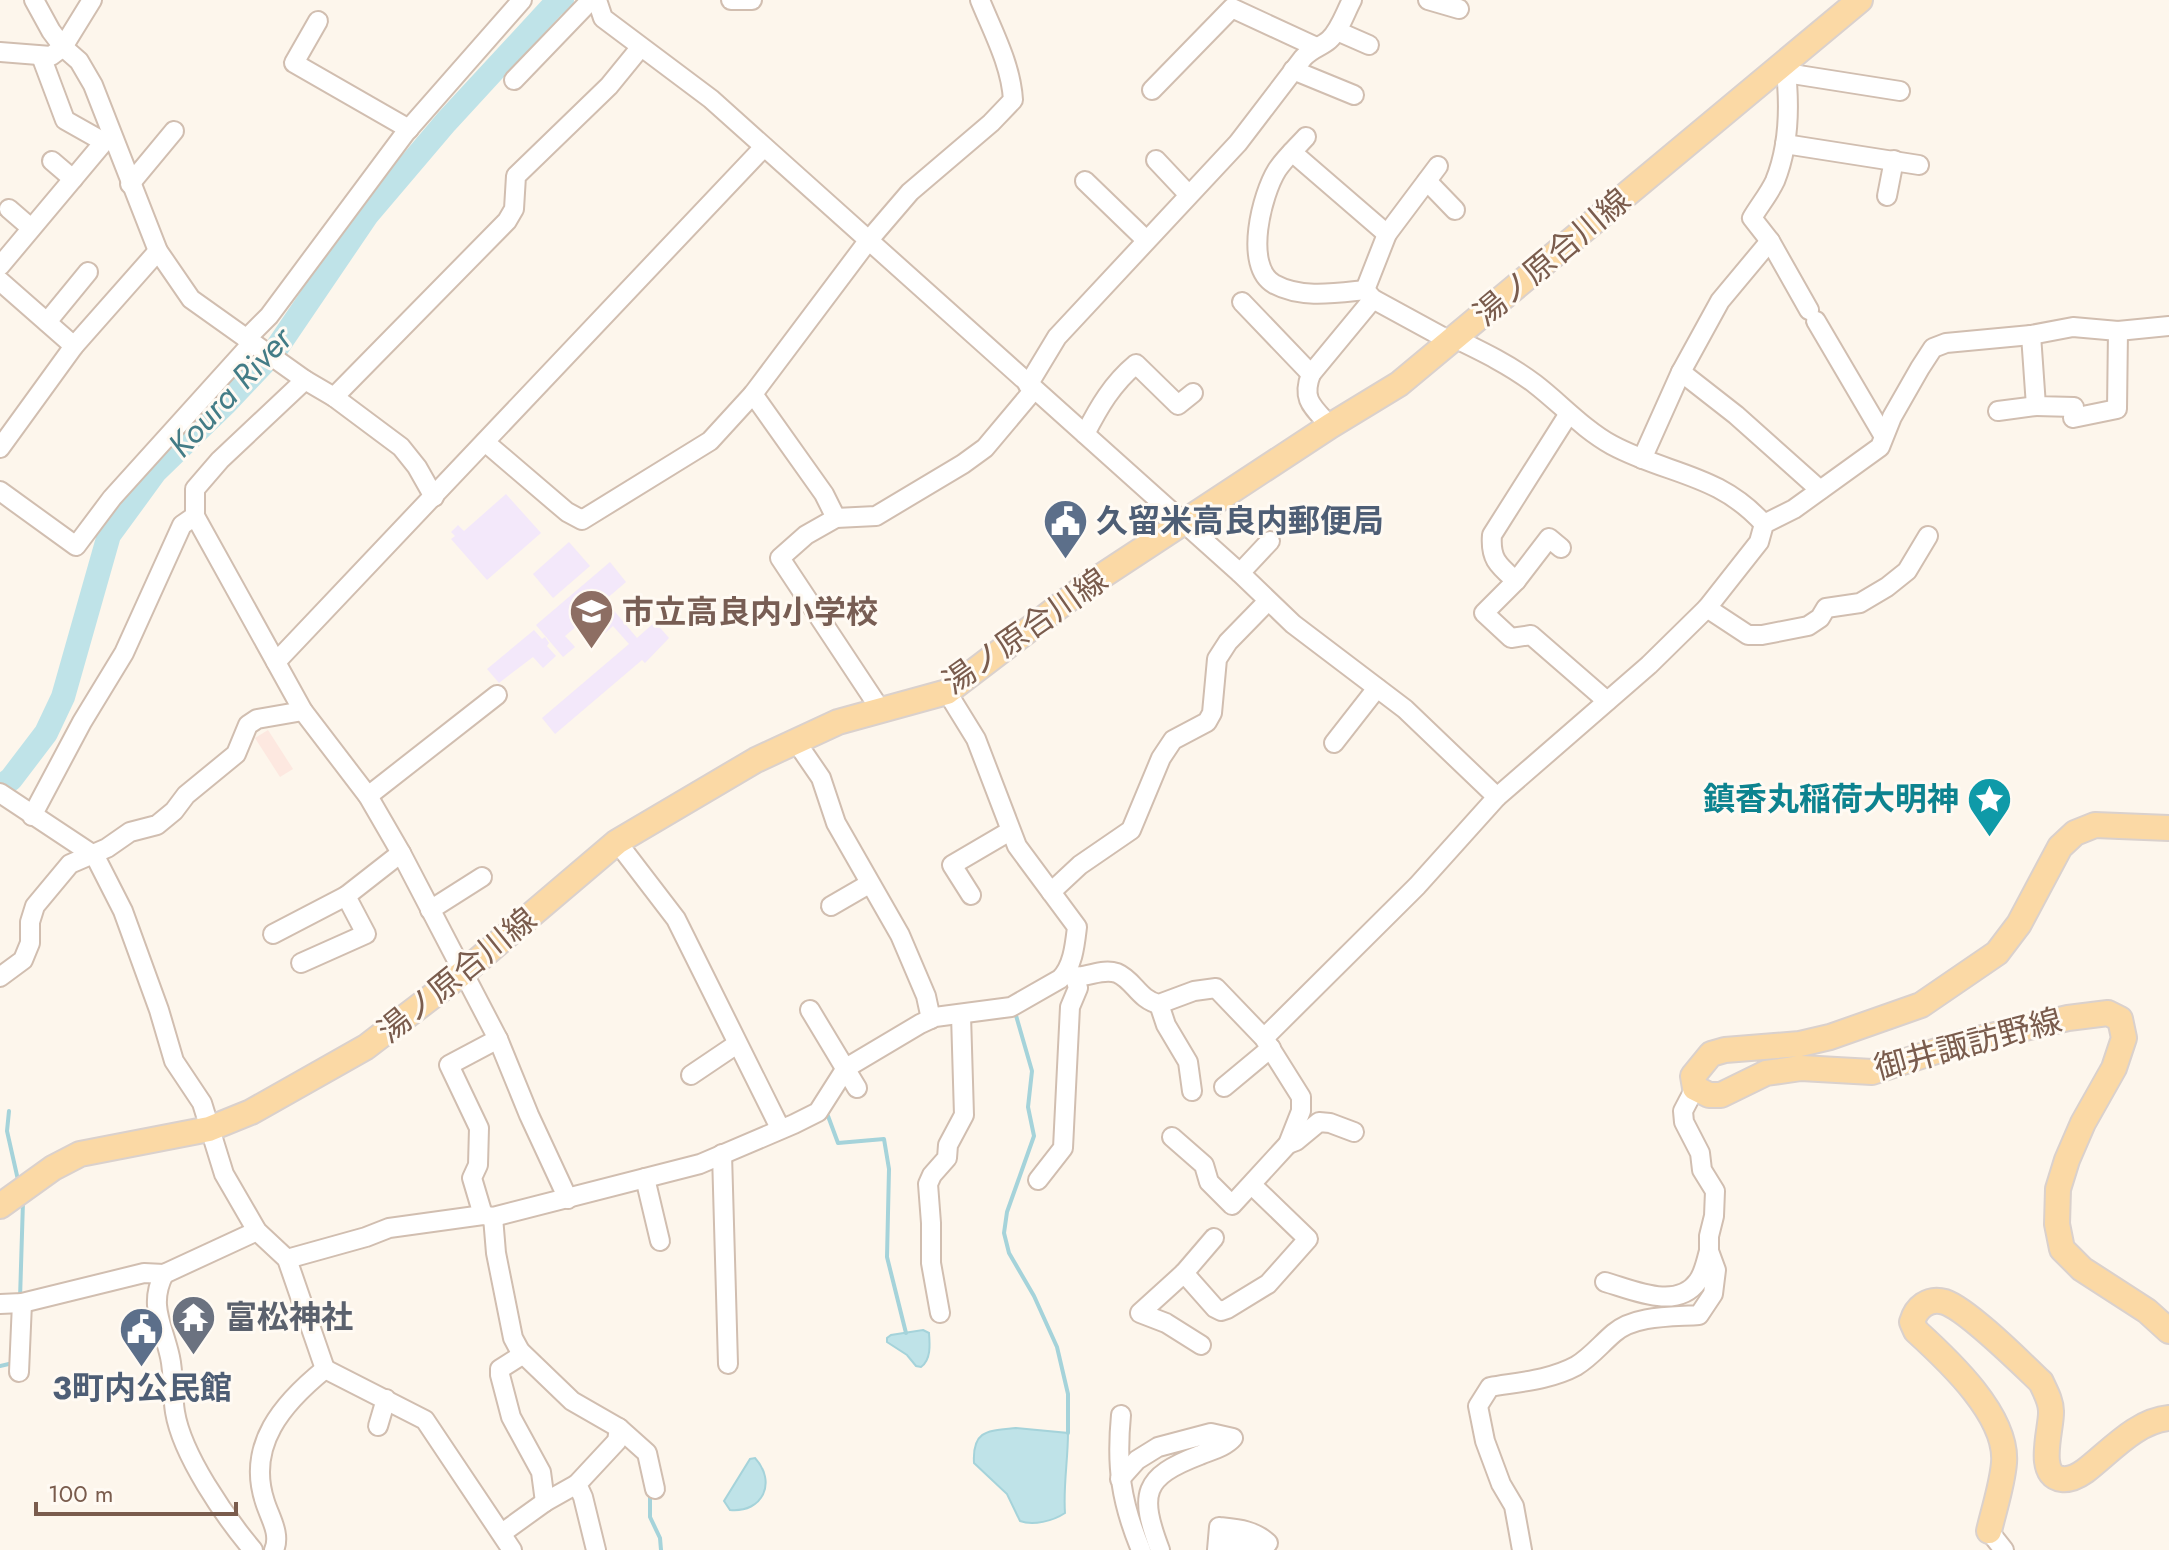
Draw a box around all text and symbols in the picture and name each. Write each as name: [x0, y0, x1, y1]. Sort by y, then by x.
street label: 湯ノ原合川線: [1464, 178, 1640, 336]
water label: Koura River: [157, 315, 305, 468]
public building icon: 久留米高良内郵便局: [1041, 497, 1089, 560]
place label: 久留米高良内郵便局: [1096, 498, 1384, 544]
street label: 湯ノ原合川線: [933, 557, 1117, 705]
school or university icon: 市立高良内小学校: [567, 588, 615, 651]
place label: 市立高良内小学校: [622, 589, 878, 635]
place icon: 鎮香丸稲荷大明神: [1966, 775, 2014, 838]
place label: 鎮香丸稲荷大明神: [1703, 776, 1959, 822]
street label: 湯ノ原合川線: [368, 897, 546, 1053]
street label: 御井諏訪野線: [1869, 997, 2067, 1091]
temple icon: 富松神社: [170, 1293, 218, 1356]
place label: 富松神社: [225, 1294, 353, 1340]
public building icon: 3町内公民館: [118, 1305, 166, 1368]
place label: 3町内公民館: [52, 1365, 232, 1411]
scale bar: [36, 1466, 236, 1516]
text: 100 m: [48, 1476, 114, 1511]

